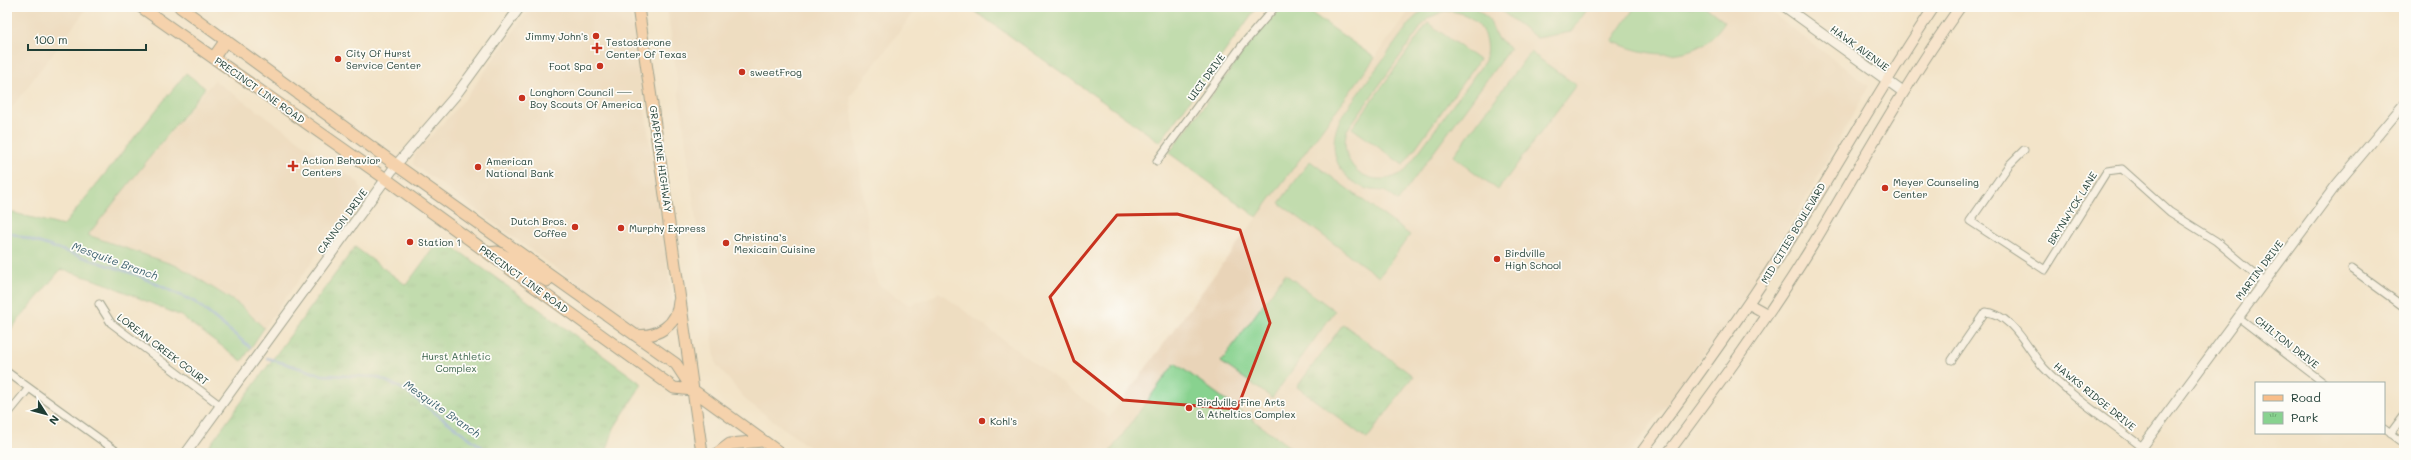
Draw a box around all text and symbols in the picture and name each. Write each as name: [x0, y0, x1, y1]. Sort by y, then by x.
street label: HAWK AVENUE: [1828, 22, 1892, 74]
scale bar: [28, 26, 146, 52]
place label: Jimmy John's: [525, 29, 588, 43]
text: 100 m: [34, 31, 68, 47]
marker: Jimmy John's: [591, 31, 601, 41]
place label: Testosterone Center Of Texas: [606, 35, 687, 61]
marker: Testosterone Center Of Texas: [591, 42, 603, 54]
place label: City Of Hurst Service Center: [346, 46, 421, 72]
street label: UICI DRIVE: [1184, 50, 1228, 104]
street label: PRECINCT LINE ROAD: [212, 54, 308, 127]
marker: City Of Hurst Service Center: [333, 54, 343, 64]
place label: Foot Spa: [549, 59, 592, 73]
marker: Foot Spa: [595, 61, 605, 71]
place label: sweetFrog: [750, 65, 802, 79]
marker: sweetFrog: [737, 67, 747, 77]
place label: Longhorn Council — Boy Scouts Of America: [530, 85, 642, 111]
marker: Longhorn Council — Boy Scouts Of America: [517, 93, 527, 103]
street label: GRAPEVINE HIGHWAY: [647, 105, 675, 213]
place label: Action Behavior Centers: [302, 153, 381, 179]
place label: American National Bank: [486, 154, 554, 180]
marker: Action Behavior Centers: [287, 160, 299, 172]
marker: American National Bank: [473, 162, 483, 172]
street label: BRYNWYCK LANE: [2044, 169, 2100, 247]
place label: Meyer Counseling Center: [1893, 175, 1979, 201]
street label: MID CITIES BOULEVARD: [1757, 180, 1829, 286]
marker: Meyer Counseling Center: [1880, 183, 1890, 193]
street label: CANNON DRIVE: [314, 185, 370, 256]
place label: Dutch Bros. Coffee: [511, 214, 567, 240]
place label: Murphy Express: [629, 221, 706, 235]
marker: Dutch Bros. Coffee: [570, 222, 580, 232]
marker: Murphy Express: [616, 223, 626, 233]
place label: Christina’s Mexicain Cuisine: [734, 230, 816, 256]
place label: Station 1: [418, 235, 461, 249]
marker: Station 1: [405, 237, 415, 247]
street label: MARTIN DRIVE: [2232, 237, 2286, 303]
water label: Mesquite Branch: [70, 238, 160, 283]
marker: Christina’s Mexicain Cuisine: [721, 238, 731, 248]
street label: PRECINCT LINE ROAD: [477, 242, 572, 316]
place label: Birdville High School: [1505, 246, 1561, 272]
marker: Birdville High School: [1492, 254, 1502, 264]
street label: LOREAN CREEK COURT: [115, 310, 212, 388]
street label: CHILTON DRIVE: [2252, 313, 2322, 372]
park label: Hurst Athletic Complex: [421, 349, 491, 375]
street label: HAWKS RIDGE DRIVE: [2051, 359, 2139, 434]
water label: Mesquite Branch: [401, 376, 484, 441]
legend: [2255, 382, 2385, 434]
text: Road: [2291, 389, 2321, 405]
north arrow: [26, 394, 66, 434]
place label: Birdville Fine Arts & Atheltics Complex: [1197, 395, 1295, 421]
marker: Birdville Fine Arts & Atheltics Complex: [1184, 403, 1194, 413]
text: Park: [2291, 409, 2318, 425]
text: N: [46, 412, 63, 428]
place label: Kohl's: [990, 414, 1017, 428]
marker: Kohl's: [977, 416, 987, 426]

